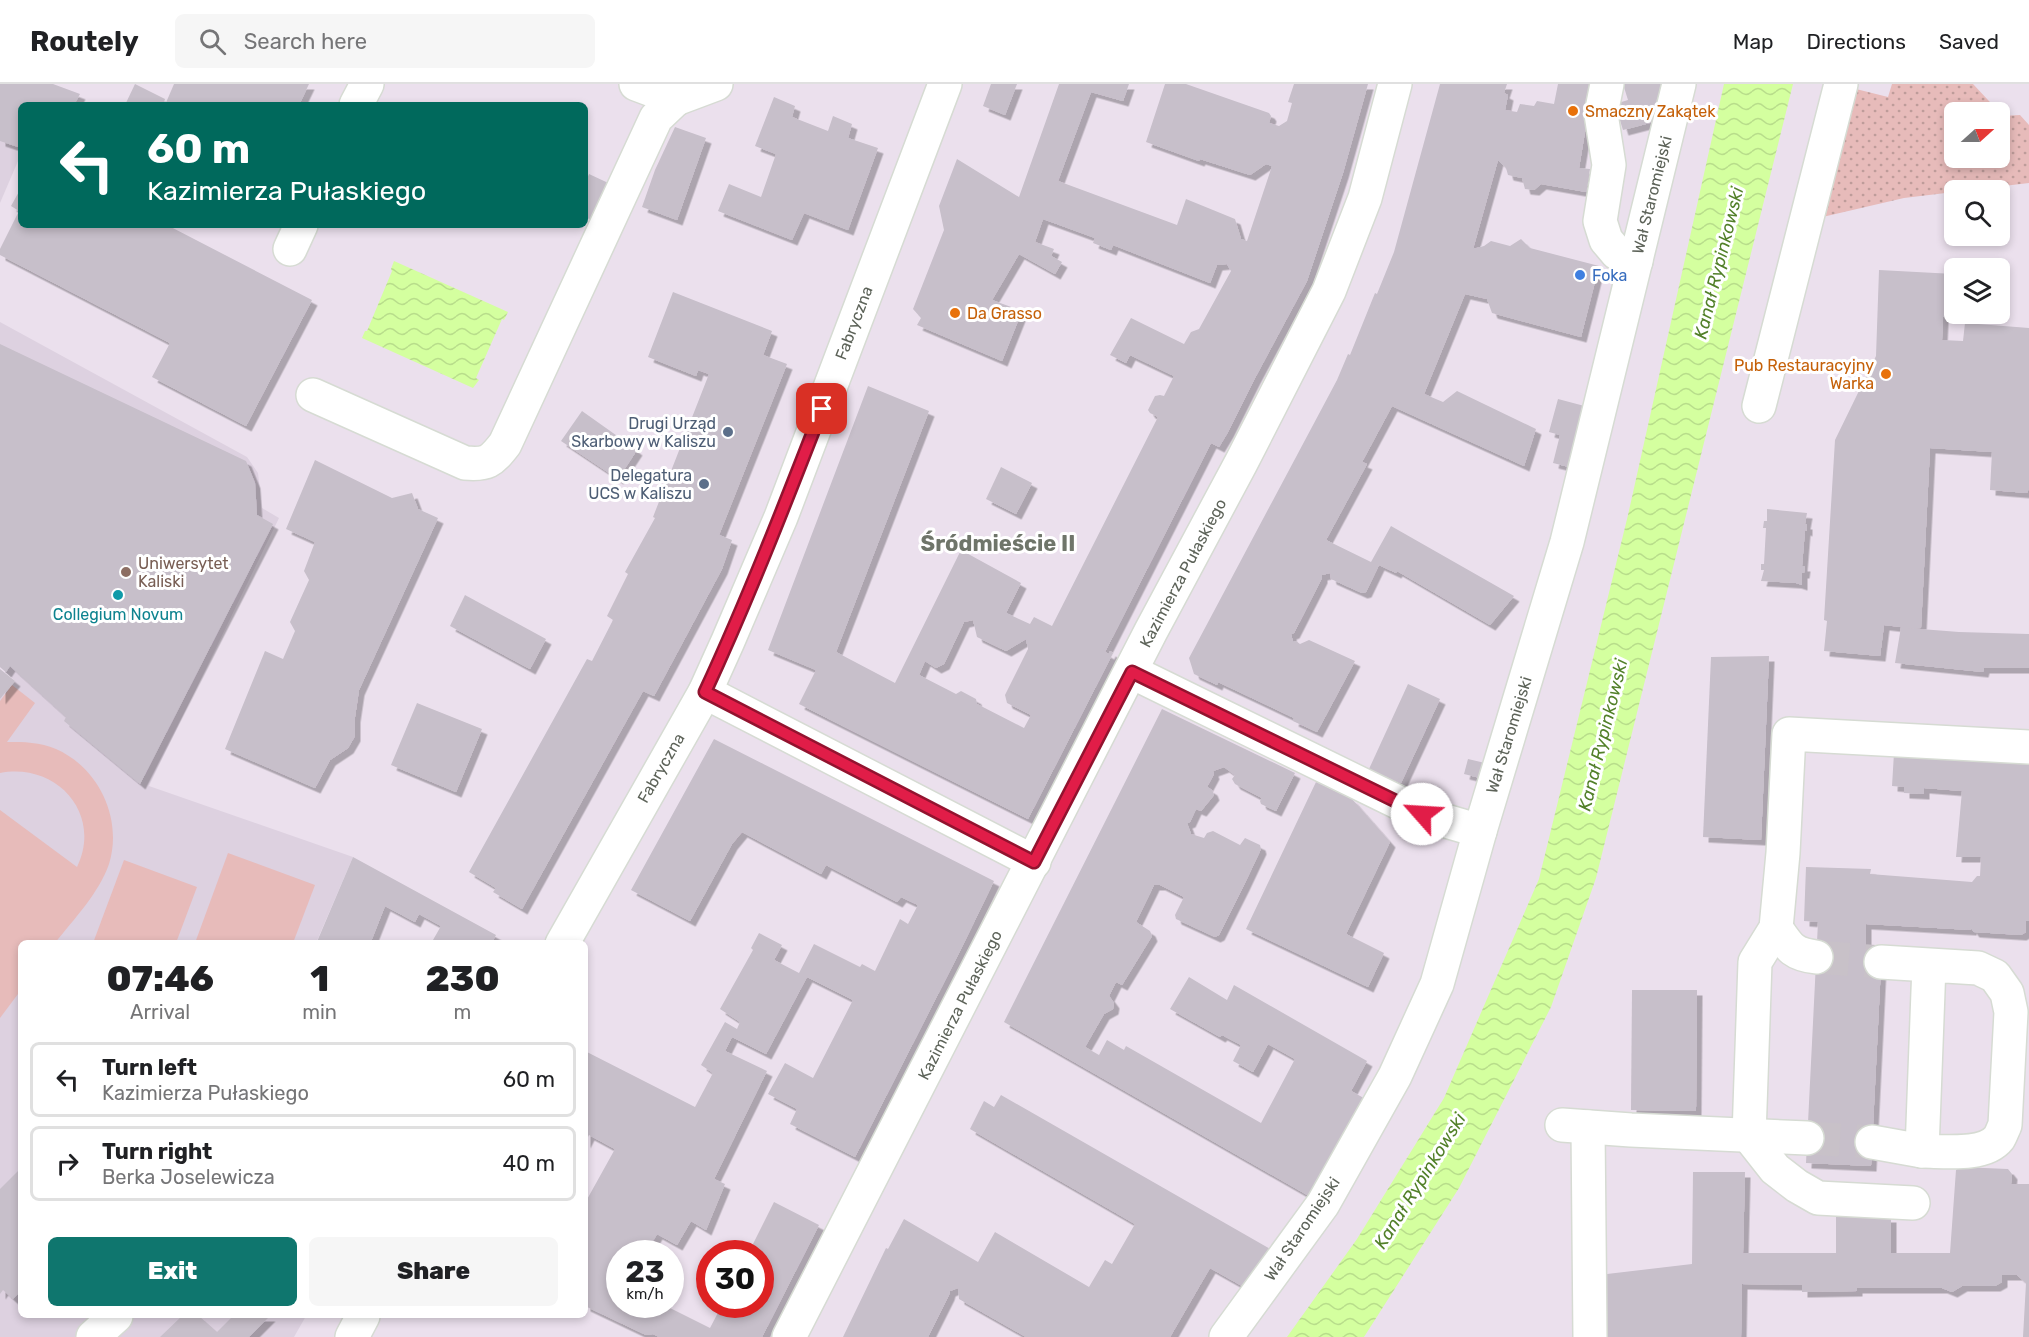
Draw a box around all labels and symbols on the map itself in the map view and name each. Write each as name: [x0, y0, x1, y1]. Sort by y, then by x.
place label: Smaczny Zakątek: [1585, 102, 1716, 121]
north arrow: [1944, 102, 2010, 168]
marker: Smaczny Zakątek: [1566, 104, 1580, 118]
street label: Wał Staromiejski: [1628, 134, 1676, 256]
water label: Kanał Rypinkowski: [1689, 184, 1749, 341]
place label: Foka: [1592, 266, 1627, 285]
marker: Foka: [1573, 268, 1587, 282]
street label: Fabryczna: [831, 283, 877, 363]
place label: Da Grasso: [967, 304, 1042, 323]
marker: Da Grasso: [948, 306, 962, 320]
place label: Pub Restauracyjny Warka: [1734, 356, 1874, 393]
marker: Pub Restauracyjny Warka: [1879, 367, 1893, 381]
pin: [796, 383, 847, 434]
place label: Drugi Urząd Skarbowy w Kaliszu: [571, 414, 716, 451]
marker: Drugi Urząd Skarbowy w Kaliszu: [721, 425, 735, 439]
place label: Delegatura UCS w Kaliszu: [588, 466, 692, 503]
marker: Delegatura UCS w Kaliszu: [697, 477, 711, 491]
street label: Kazimierza Pułaskiego: [1136, 495, 1230, 651]
district label: Śródmieście II: [921, 530, 1075, 557]
place label: Uniwersytet Kaliski: [138, 554, 229, 591]
marker: Uniwersytet Kaliski: [119, 565, 133, 579]
marker: Collegium Novum: [111, 588, 125, 602]
place label: Collegium Novum: [53, 605, 183, 624]
water label: Kanał Rypinkowski: [1573, 656, 1633, 813]
street label: Wał Staromiejski: [1482, 674, 1536, 796]
street label: Fabryczna: [633, 730, 689, 806]
position arrow: [1390, 782, 1454, 846]
street label: Kazimierza Pułaskiego: [914, 927, 1006, 1083]
water label: Kanał Rypinkowski: [1369, 1109, 1471, 1253]
street label: Wał Staromiejski: [1260, 1173, 1344, 1285]
speed limit sign: 30: [696, 1240, 774, 1318]

